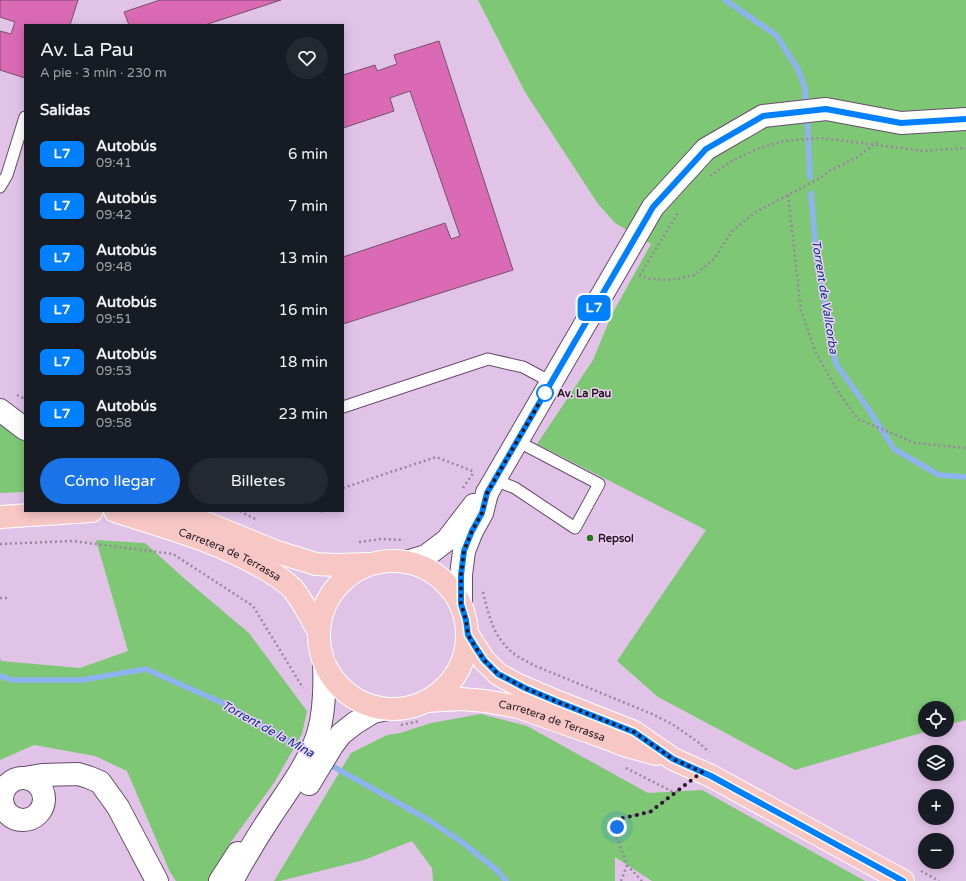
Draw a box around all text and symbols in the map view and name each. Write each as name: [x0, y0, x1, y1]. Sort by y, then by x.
button: heart: [286, 37, 328, 79]
text: Av. La Pau: [40, 39, 134, 61]
text: A pie · 3 min · 230 m: [40, 65, 167, 81]
text: Salidas: [40, 101, 90, 119]
text: Autobús: [96, 137, 157, 155]
text: L7: [54, 145, 70, 162]
text: 6 min: [288, 145, 328, 163]
text: 09:41: [96, 155, 132, 171]
text: Autobús: [96, 189, 157, 207]
text: L7: [54, 197, 70, 214]
text: 7 min: [288, 197, 328, 215]
text: 09:42: [96, 207, 132, 223]
water label: Torrent de Vallcorba: [809, 239, 841, 355]
text: Autobús: [96, 241, 157, 259]
text: L7: [54, 249, 70, 266]
text: 13 min: [279, 249, 328, 267]
text: 09:48: [96, 259, 132, 275]
text: Autobús: [96, 293, 157, 311]
line badge: L7: [576, 295, 612, 321]
text: L7: [586, 299, 602, 316]
text: L7: [54, 301, 70, 318]
text: 16 min: [279, 301, 328, 319]
text: 09:51: [96, 311, 132, 327]
text: Autobús: [96, 345, 157, 363]
text: L7: [54, 353, 70, 370]
text: 18 min: [279, 353, 328, 371]
text: 09:53: [96, 363, 132, 379]
marker: Av. La Pau: [536, 384, 554, 402]
place label: Av. La Pau: [557, 387, 612, 400]
text: Autobús: [96, 397, 157, 415]
text: L7: [54, 405, 70, 422]
text: 23 min: [279, 405, 328, 423]
text: 09:58: [96, 415, 132, 431]
button: Cómo llegar: [40, 458, 180, 504]
button: Billetes: [188, 458, 328, 504]
street label: Carretera de Terrassa: [177, 525, 284, 583]
place label: Repsol: [598, 532, 634, 546]
marker: Repsol: [585, 533, 595, 543]
street label: Carretera de Terrassa: [498, 697, 607, 744]
water label: Torrent de la Mina: [219, 698, 317, 760]
map controls: [918, 701, 954, 869]
button: locate: [918, 701, 954, 737]
button: layers: [918, 745, 954, 781]
button: +: [918, 789, 954, 825]
your location: [607, 817, 627, 837]
button: −: [918, 833, 954, 869]

